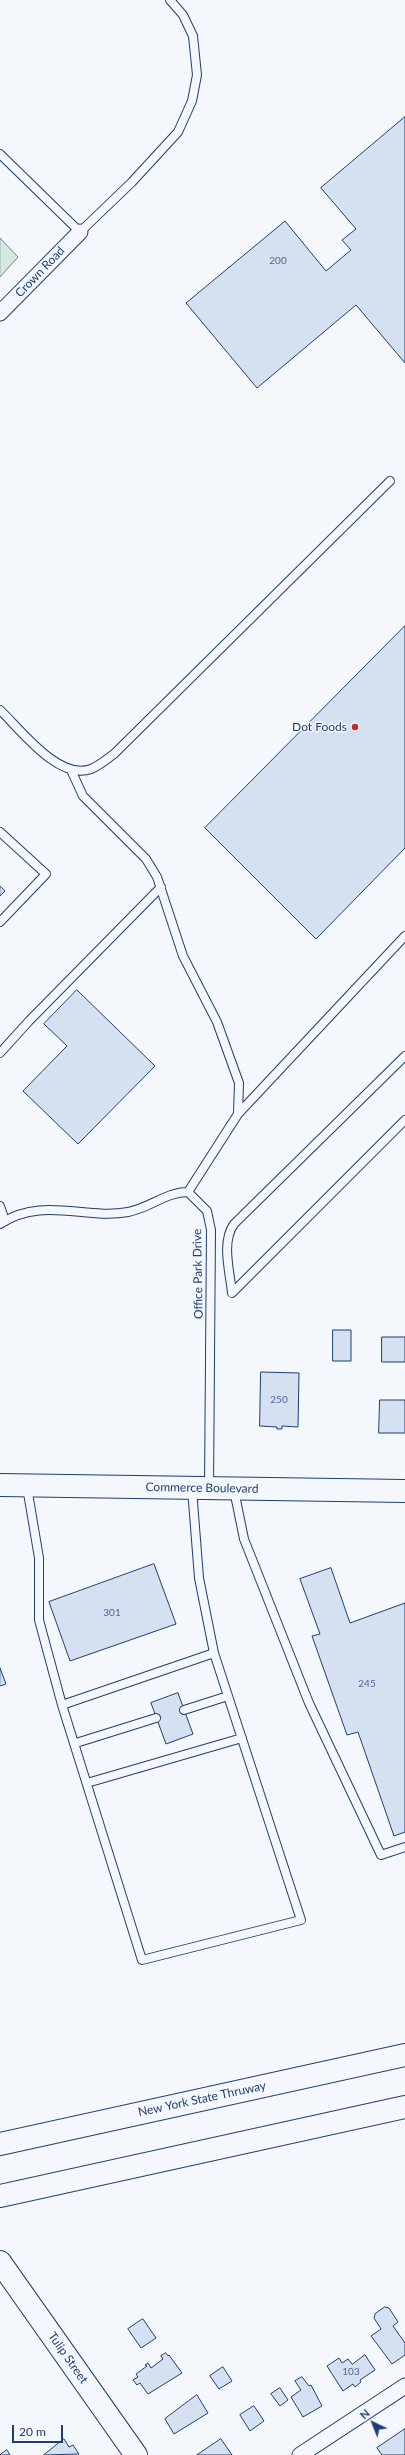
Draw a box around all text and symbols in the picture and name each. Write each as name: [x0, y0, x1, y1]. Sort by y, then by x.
street label: Crown Road: [12, 244, 68, 300]
house number: 200: [269, 255, 287, 267]
place label: Dot Foods: [292, 720, 347, 734]
marker: Dot Foods: [350, 722, 360, 732]
street label: Office Park Drive: [190, 1229, 206, 1319]
house number: 250: [270, 1394, 288, 1406]
street label: Commerce Boulevard: [145, 1480, 259, 1496]
house number: 301: [103, 1607, 121, 1619]
house number: 245: [358, 1678, 376, 1690]
street label: New York State Thruway: [137, 2078, 267, 2120]
street label: Tulip Street: [45, 2329, 91, 2387]
house number: 103: [342, 2366, 360, 2378]
north arrow: [353, 2403, 393, 2443]
text: N: [357, 2406, 372, 2422]
scale bar: [14, 2417, 65, 2443]
text: 20 m: [19, 2424, 46, 2439]

